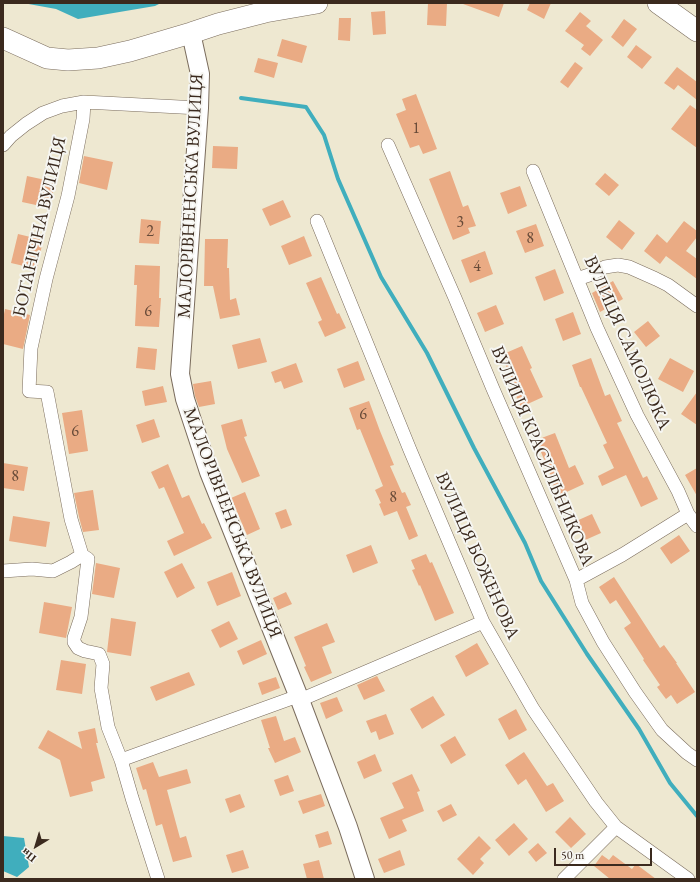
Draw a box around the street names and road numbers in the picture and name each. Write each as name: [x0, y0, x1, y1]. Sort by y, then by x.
street label: МАЛОРІВНЕНСЬКА ВУЛИЦЯ: [174, 73, 208, 319]
street label: БОТАНІЧНА ВУЛИЦЯ: [9, 135, 71, 319]
street label: ВУЛИЦЯ САМОЛЮКА: [579, 253, 675, 433]
street label: ВУЛИЦЯ КРАСИЛЬНИКОВА: [486, 343, 598, 569]
street label: МАЛОРІВНЕНСЬКА ВУЛИЦЯ: [178, 405, 286, 641]
street label: ВУЛИЦЯ БОЖЕНОВА: [430, 469, 524, 643]

